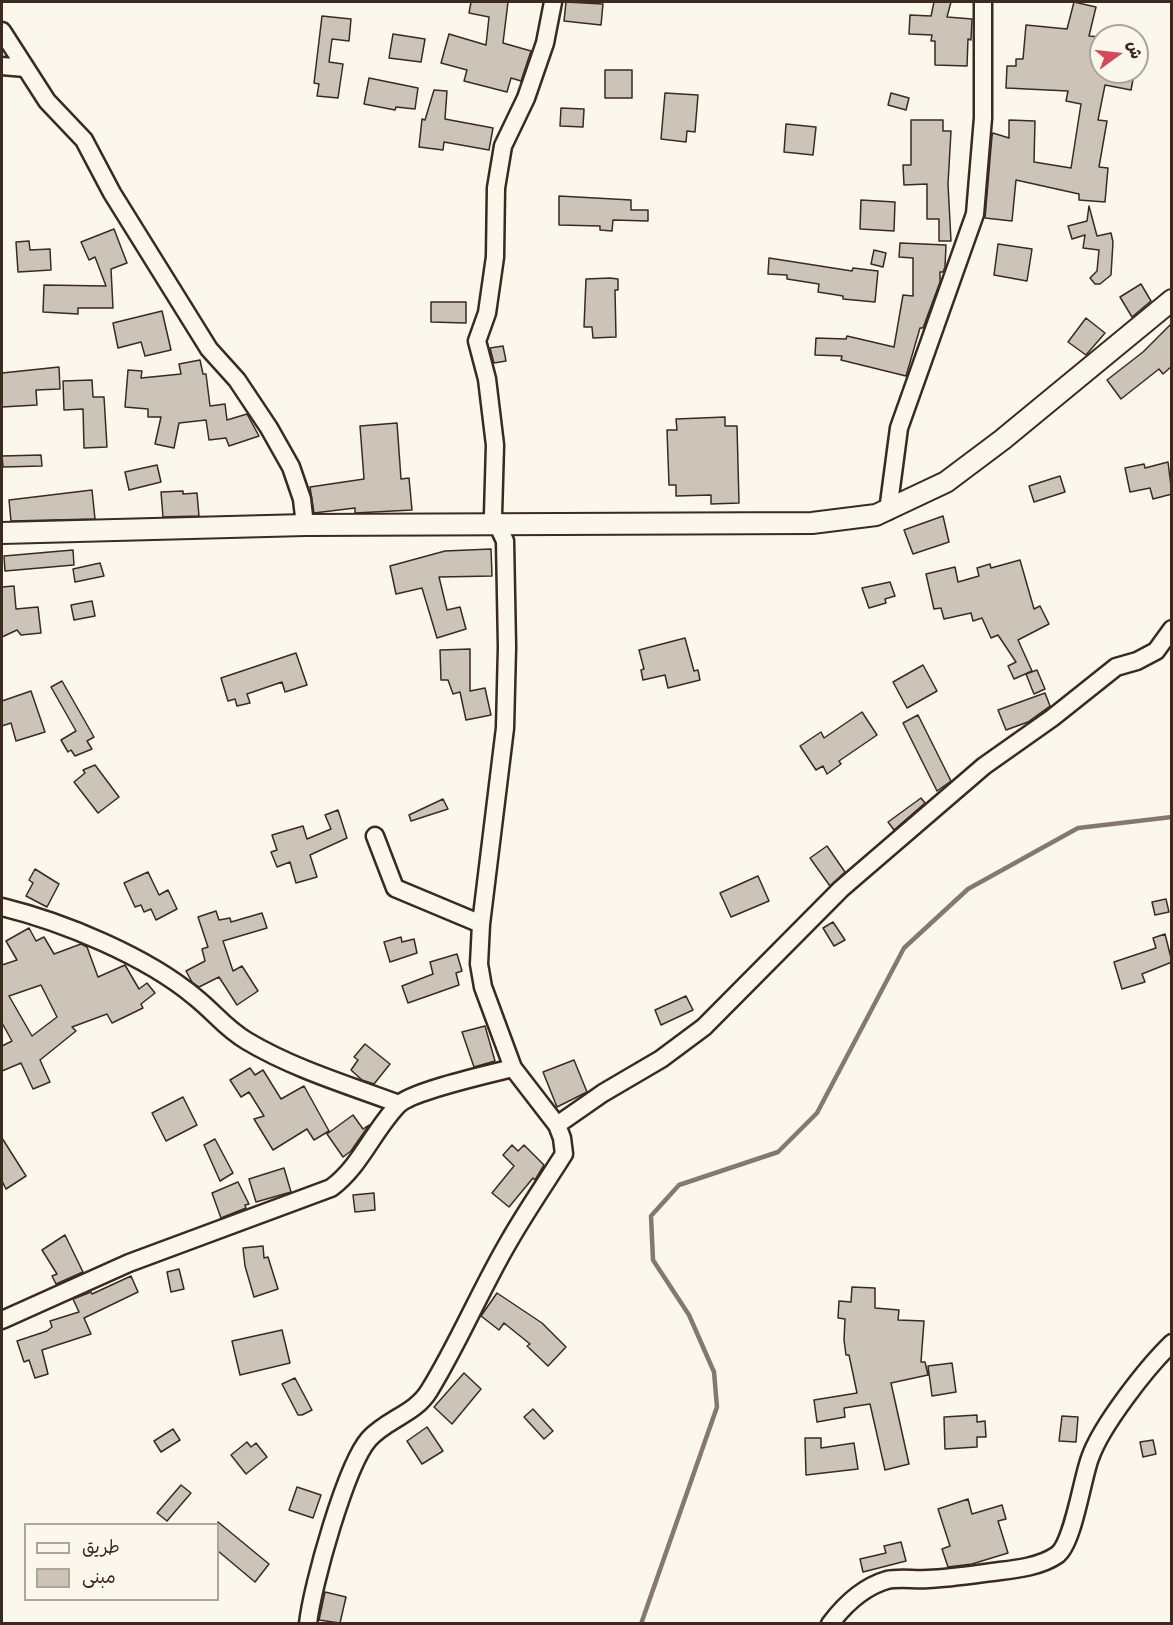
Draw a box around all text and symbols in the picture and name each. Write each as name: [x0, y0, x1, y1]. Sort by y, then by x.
north arrow: [1089, 24, 1149, 84]
text: ش: [1122, 38, 1147, 61]
legend: [24, 1523, 219, 1601]
text: طريق: [82, 1535, 120, 1560]
text: مبنى: [82, 1565, 116, 1590]

